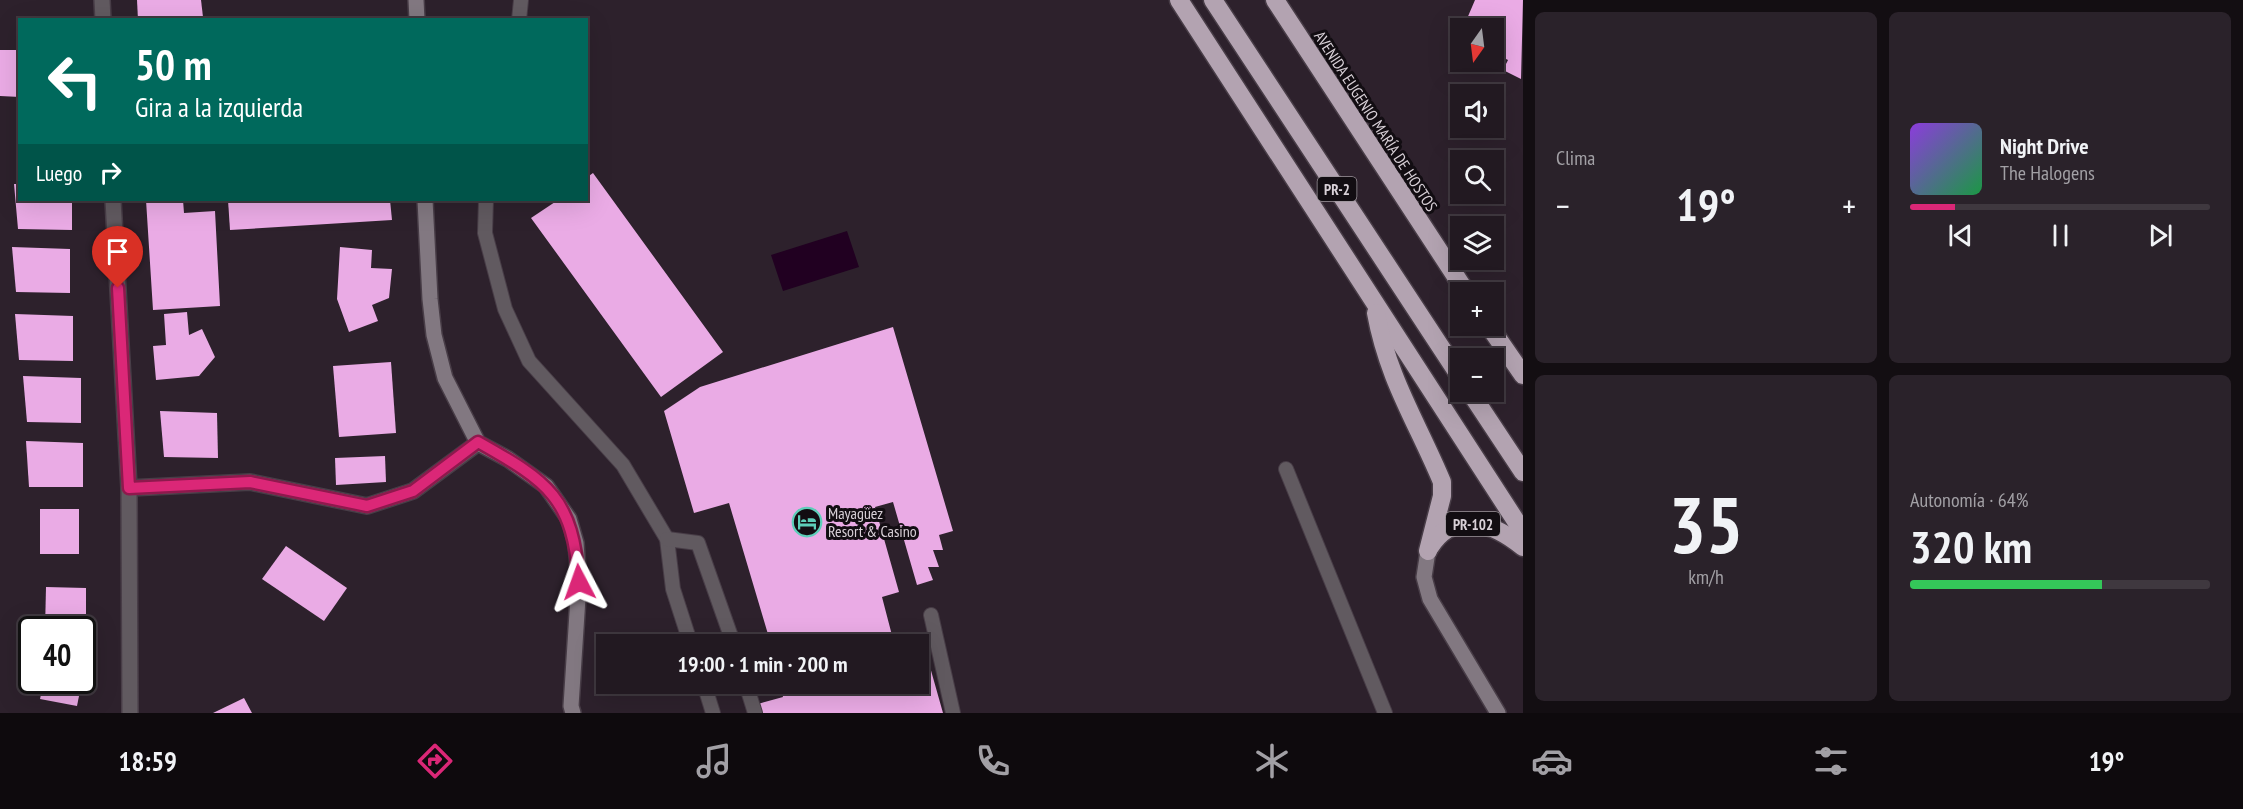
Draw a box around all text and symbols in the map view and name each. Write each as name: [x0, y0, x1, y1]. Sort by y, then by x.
north arrow: [1450, 18, 1504, 72]
map controls: [1450, 18, 1504, 402]
street label: AVENIDA EUGENIO MARÍA DE HOSTOS: [1310, 27, 1442, 215]
text: 50 m: [135, 37, 212, 92]
icon: left: [36, 42, 114, 120]
button: sound: [1450, 84, 1504, 138]
text: Gira a la izquierda: [135, 90, 303, 124]
text: Night Drive: [2000, 132, 2089, 160]
text: Clima: [1556, 145, 1595, 171]
button: search: [1450, 150, 1504, 204]
icon: right: [94, 156, 127, 189]
text: Luego: [36, 159, 82, 187]
text: The Halogens: [2000, 160, 2095, 186]
text: 19°: [1676, 175, 1736, 233]
road number: PR-2: [1318, 177, 1356, 201]
text: −: [1556, 184, 1570, 227]
text: +: [1842, 184, 1856, 227]
button: layers: [1450, 216, 1504, 270]
icon: previous: [1944, 219, 1977, 252]
icon: pause: [2044, 219, 2077, 252]
icon: next: [2144, 219, 2177, 252]
pin: [92, 226, 143, 288]
icon: arrive: [101, 235, 134, 268]
button: +: [1450, 282, 1504, 336]
button: −: [1450, 348, 1504, 402]
text: 35: [1669, 474, 1743, 575]
text: Autonomía · 64%: [1910, 487, 2028, 513]
place label: Mayagüez Resort & Casino: [828, 503, 917, 541]
hotel icon: Mayagüez Resort & Casino: [791, 506, 823, 538]
road number: PR-102: [1446, 512, 1500, 536]
text: 320 km: [1910, 517, 2032, 575]
position arrow: [547, 550, 611, 614]
text: km/h: [1688, 564, 1724, 590]
speed limit sign: 40: [18, 616, 96, 694]
text: 19:00 · 1 min · 200 m: [677, 650, 848, 678]
icon: directions: [414, 740, 456, 782]
icon: music: [693, 740, 735, 782]
icon: phone: [972, 740, 1014, 782]
icon: climate: [1251, 740, 1293, 782]
icon: car: [1531, 740, 1573, 782]
icon: filters: [1810, 740, 1852, 782]
text: 18:59: [119, 744, 177, 778]
text: 19°: [2089, 744, 2124, 778]

